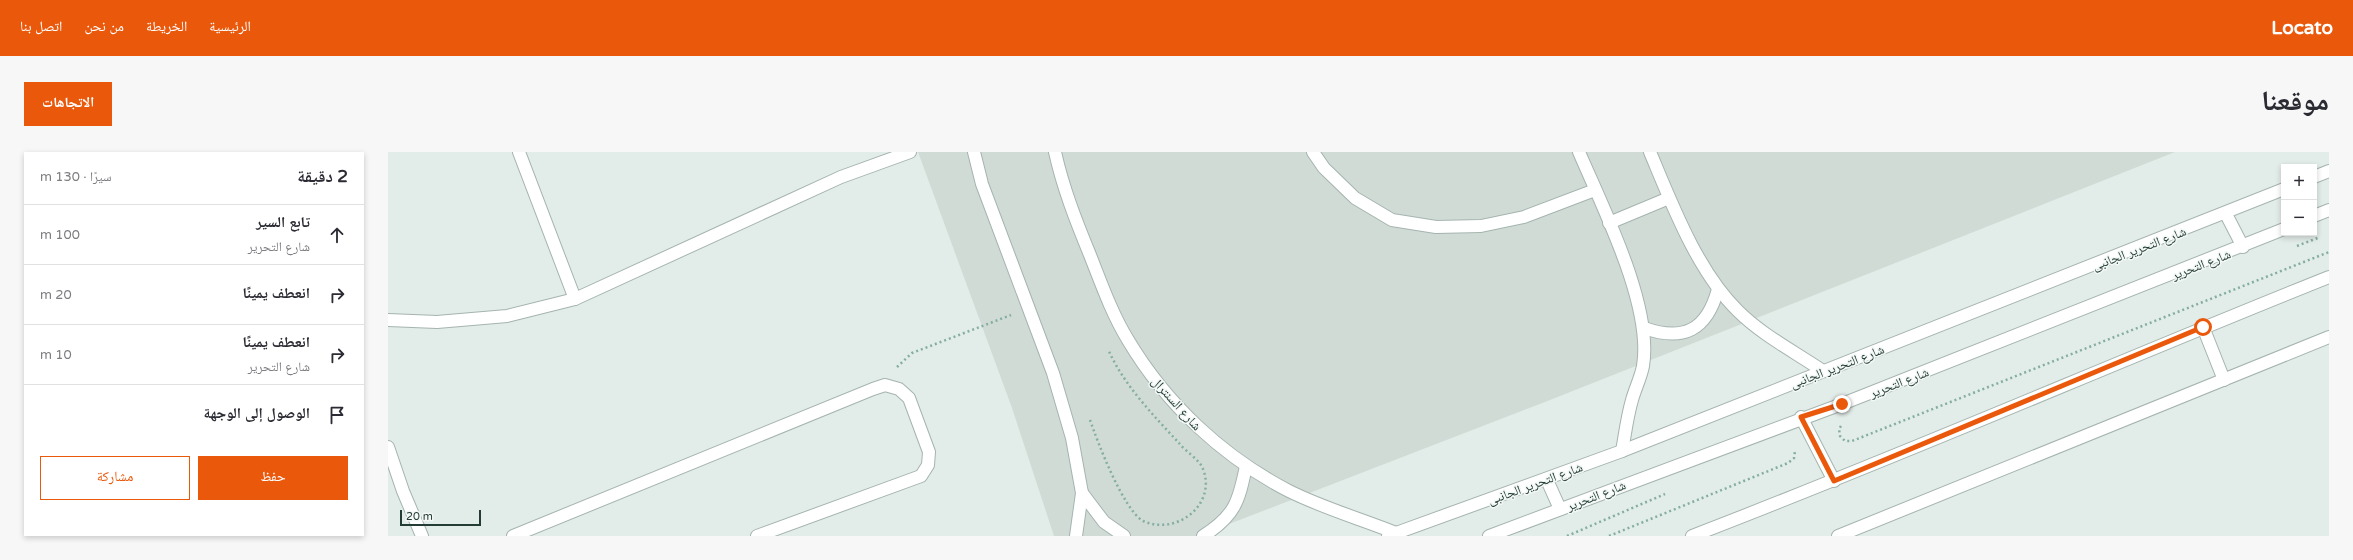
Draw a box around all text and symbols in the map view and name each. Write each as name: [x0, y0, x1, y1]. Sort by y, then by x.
text: Locato: [2271, 17, 2333, 39]
text: اتصل بنا: [20, 18, 62, 35]
text: من نحن: [84, 18, 124, 35]
text: الخريطة: [146, 18, 187, 35]
text: الرئيسية: [209, 18, 251, 35]
button: الاتجاهات: [24, 82, 112, 126]
text: موقعنا: [2261, 84, 2329, 118]
map controls: [2281, 164, 2317, 236]
button: +: [2281, 164, 2317, 200]
text: 2 دقيقة: [297, 166, 348, 187]
text: سيرًا · 130 m: [40, 169, 112, 185]
button: −: [2281, 200, 2317, 236]
text: تابع السير: [256, 213, 310, 231]
icon: ahead: [326, 224, 348, 246]
street label: شارع التحرير الجانبى: [2090, 224, 2189, 275]
text: 100 m: [40, 227, 80, 243]
text: شارع التحرير: [248, 239, 310, 255]
street label: شارع التحرير: [2169, 246, 2234, 285]
text: انعطف يمينًا: [242, 284, 310, 302]
icon: right: [326, 284, 348, 306]
text: 20 m: [40, 287, 72, 303]
route start: [2194, 318, 2212, 336]
text: انعطف يمينًا: [242, 333, 310, 351]
street label: شارع التحرير الجانبى: [1788, 342, 1887, 393]
icon: right: [326, 344, 348, 366]
text: 10 m: [40, 347, 72, 363]
text: شارع التحرير: [248, 359, 310, 375]
street label: شارع التحرير: [1867, 364, 1932, 403]
street label: شارع السنترال: [1147, 373, 1205, 435]
route end: [1833, 395, 1851, 413]
text: الوصول إلى الوجهة: [204, 404, 310, 422]
icon: arrive: [326, 404, 348, 426]
button: مشاركة: [40, 456, 190, 500]
button: حفظ: [198, 456, 348, 500]
street label: شارع التحرير الجانبى: [1486, 459, 1585, 509]
street label: شارع التحرير: [1564, 477, 1629, 516]
scale bar: [400, 508, 481, 527]
text: 20 m: [406, 510, 433, 523]

